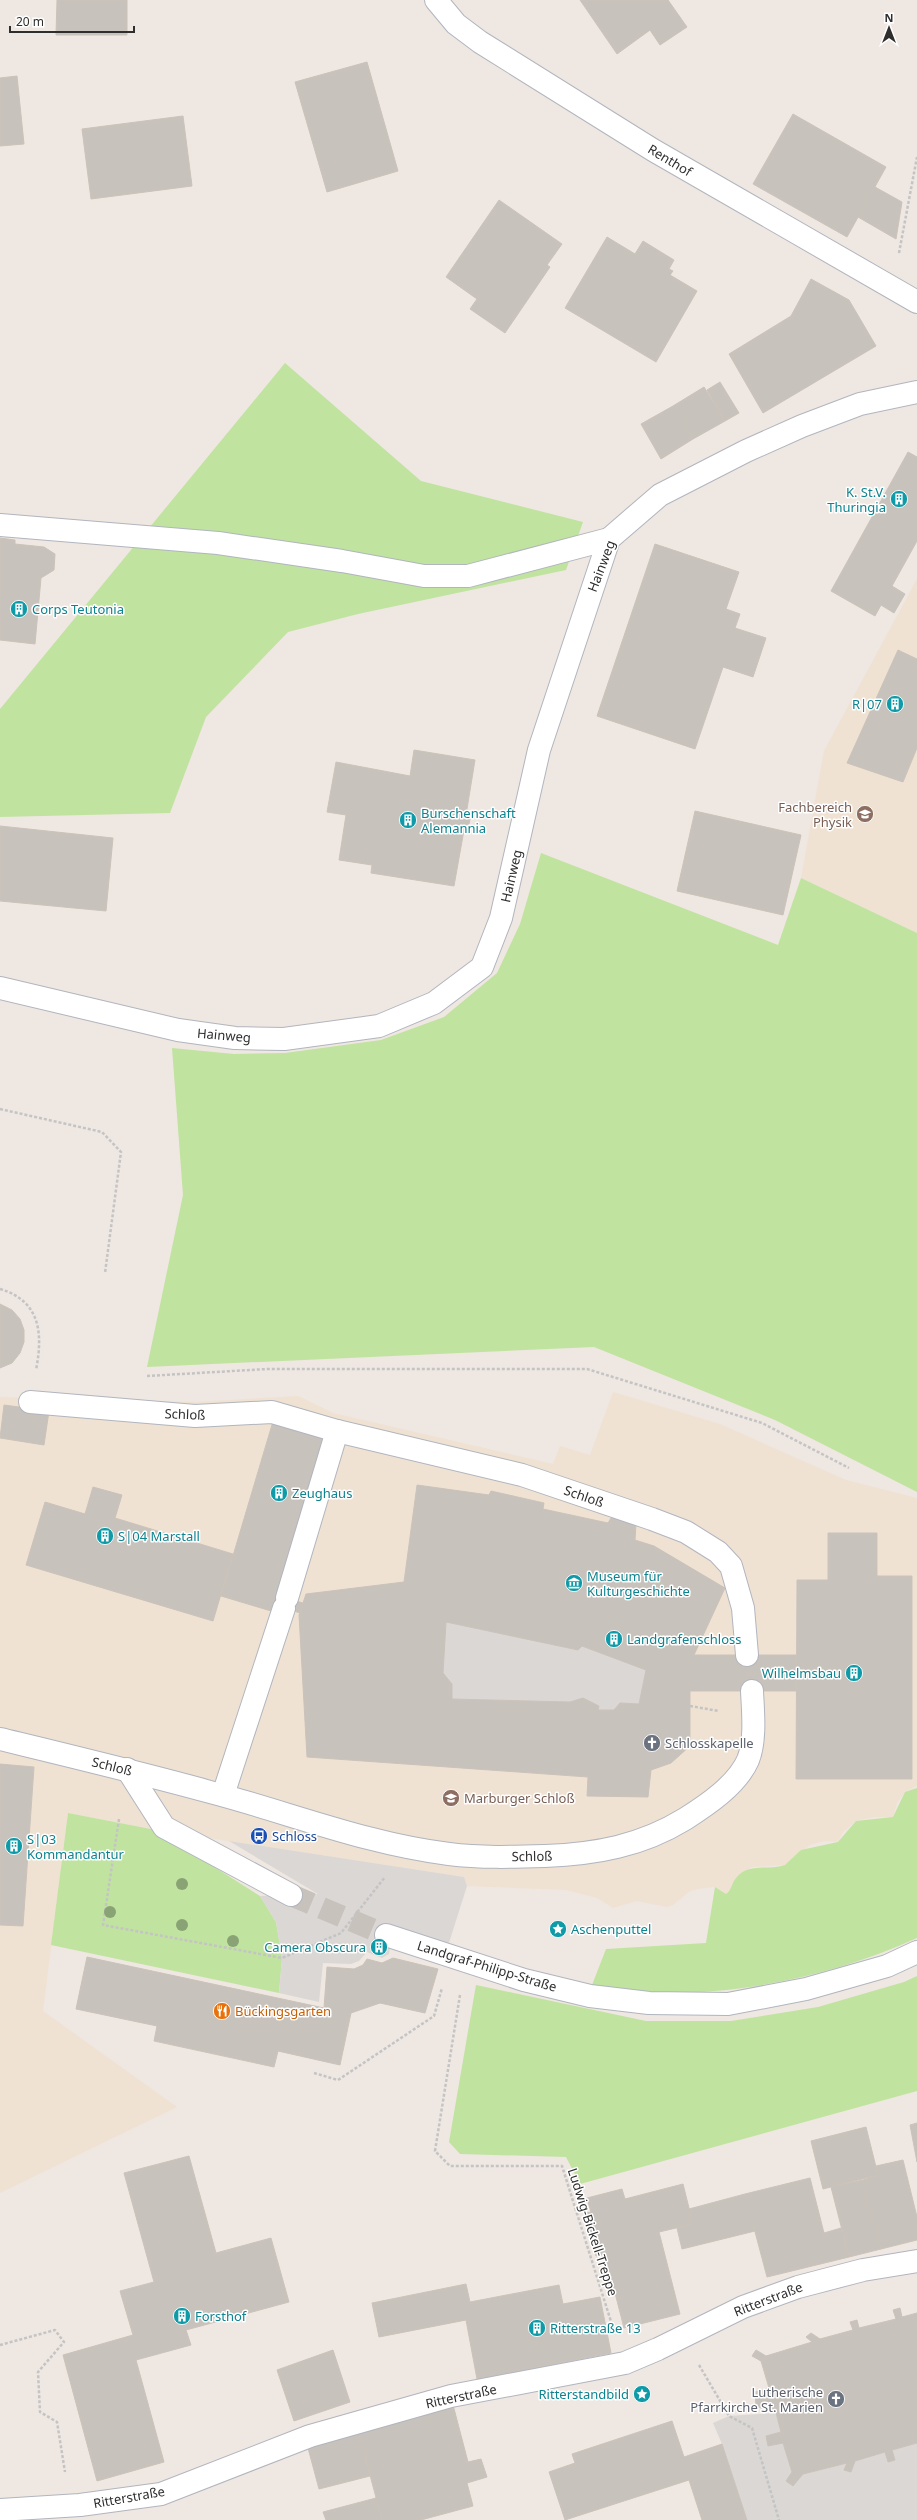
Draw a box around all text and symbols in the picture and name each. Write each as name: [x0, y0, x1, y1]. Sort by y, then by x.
scale bar: [10, 8, 134, 34]
north arrow: [869, 8, 909, 48]
text: N: [885, 10, 893, 25]
text: 20 m: [16, 13, 44, 30]
street label: Renthof: [645, 140, 697, 181]
place label: K. St.V. Thuringia: [827, 483, 886, 516]
building icon: K. St.V. Thuringia: [889, 489, 909, 509]
street label: Hainweg: [583, 538, 619, 594]
building icon: Corps Teutonia: [9, 599, 29, 619]
place label: Corps Teutonia: [32, 600, 124, 618]
building icon: R|07: [885, 694, 905, 714]
place label: R|07: [852, 695, 882, 713]
place label: Fachbereich Physik: [778, 798, 852, 831]
place label: Burschenschaft Alemannia: [421, 804, 516, 837]
school or university icon: Fachbereich Physik: [855, 804, 875, 824]
building icon: Burschenschaft Alemannia: [398, 810, 418, 830]
street label: Hainweg: [496, 848, 526, 904]
street label: Hainweg: [196, 1024, 252, 1046]
street label: Schloß: [164, 1404, 206, 1424]
street label: Schloß: [562, 1481, 606, 1511]
building icon: Zeughaus: [269, 1483, 289, 1503]
place label: Zeughaus: [292, 1484, 352, 1502]
building icon: S|04 Marstall: [95, 1526, 115, 1546]
place label: S|04 Marstall: [118, 1527, 200, 1545]
place label: Museum für Kulturgeschichte: [587, 1567, 690, 1600]
museum icon: Museum für Kulturgeschichte: [564, 1573, 584, 1593]
building icon: Landgrafenschloss: [604, 1629, 624, 1649]
place label: Landgrafenschloss: [627, 1630, 742, 1648]
building icon: Wilhelmsbau: [844, 1663, 864, 1683]
place label: Wilhelmsbau: [762, 1664, 841, 1682]
church icon: Schlosskapelle: [642, 1733, 662, 1753]
place label: Schlosskapelle: [665, 1734, 754, 1752]
street label: Schloß: [90, 1752, 134, 1780]
school or university icon: Marburger Schloß: [441, 1788, 461, 1808]
place label: Marburger Schloß: [464, 1789, 575, 1807]
bus stop icon: Schloss: [249, 1826, 269, 1846]
place label: Schloss: [272, 1827, 317, 1845]
place label: S|03 Kommandantur: [27, 1830, 125, 1863]
building icon: S|03 Kommandantur: [4, 1836, 24, 1856]
street label: Schloß: [511, 1847, 553, 1865]
place icon: Aschenputtel: [548, 1919, 568, 1939]
place label: Aschenputtel: [571, 1920, 651, 1938]
street label: Landgraf-Philipp-Straße: [415, 1936, 559, 1996]
building icon: Camera Obscura: [369, 1937, 389, 1957]
place label: Camera Obscura: [264, 1938, 366, 1956]
restaurant icon: Bückingsgarten: [212, 2001, 232, 2021]
place label: Bückingsgarten: [235, 2002, 331, 2020]
street label: Ludwig-Bickell-Treppe: [564, 2166, 622, 2298]
street label: Ritterstraße: [731, 2278, 805, 2320]
building icon: Forsthof: [172, 2306, 192, 2326]
place label: Forsthof: [195, 2307, 248, 2325]
building icon: Ritterstraße 13: [527, 2318, 547, 2338]
place label: Ritterstraße 13: [550, 2319, 641, 2337]
street label: Ritterstraße: [424, 2380, 498, 2412]
place label: Lutherische Pfarrkirche St. Marien: [690, 2383, 823, 2416]
place icon: Ritterstandbild: [632, 2384, 652, 2404]
place label: Ritterstandbild: [539, 2385, 629, 2403]
church icon: Lutherische Pfarrkirche St. Marien: [826, 2389, 846, 2409]
street label: Ritterstraße: [92, 2482, 166, 2512]

